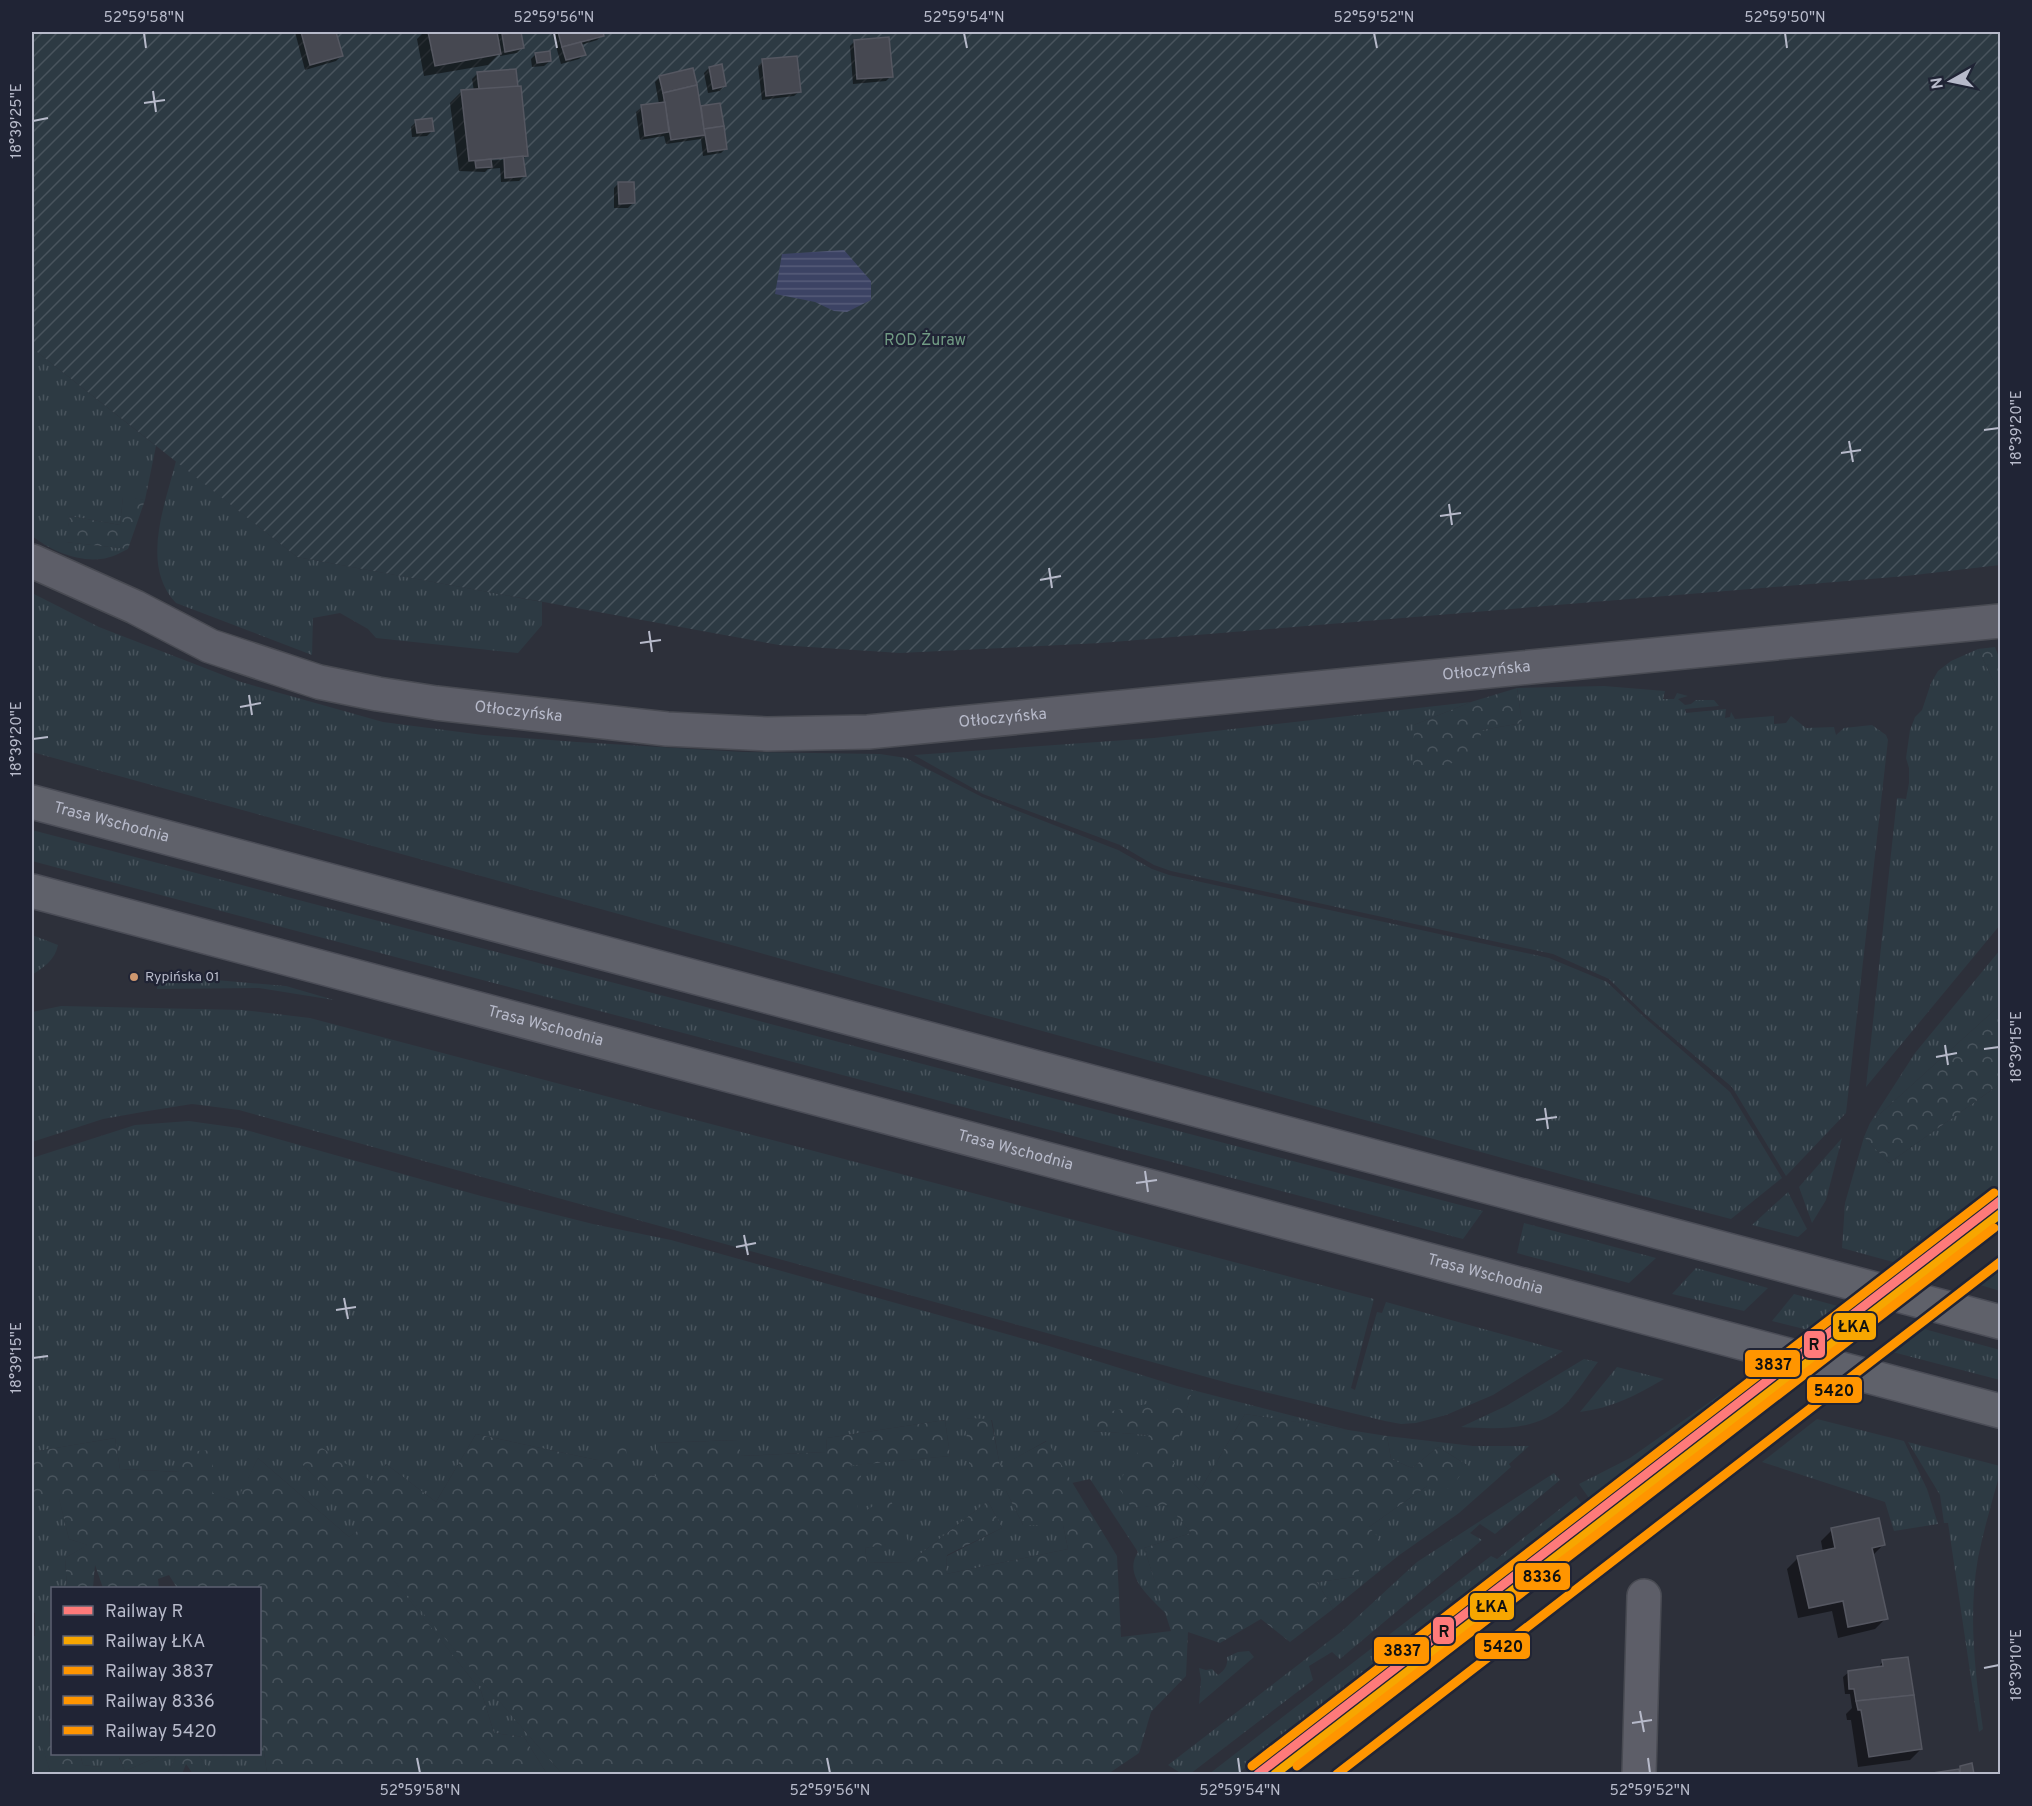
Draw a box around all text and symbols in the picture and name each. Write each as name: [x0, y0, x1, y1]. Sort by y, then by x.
text: 52°59'58"N: [103, 9, 185, 28]
text: 52°59'56"N: [514, 9, 594, 28]
text: 52°59'54"N: [923, 9, 1005, 28]
text: 52°59'52"N: [1334, 9, 1414, 28]
text: 52°59'50"N: [1744, 9, 1826, 28]
north arrow: [1921, 51, 1981, 111]
text: N: [1927, 76, 1949, 90]
text: 18°39'25"E: [8, 83, 27, 159]
park label: ROD Żuraw: [884, 330, 966, 351]
text: 18°39'20"E: [2008, 390, 2027, 466]
street label: Otłoczyńska: [1441, 657, 1531, 686]
street label: Otłoczyńska: [473, 697, 564, 727]
text: 18°39'20"E: [8, 701, 27, 777]
street label: Otłoczyńska: [958, 705, 1048, 733]
street label: Trasa Wschodnia: [51, 798, 171, 848]
place label: Rypińska 01: [145, 969, 219, 986]
marker: Rypińska 01: [128, 971, 140, 983]
street label: Trasa Wschodnia: [485, 1002, 605, 1052]
text: 18°39'15"E: [2008, 1011, 2027, 1083]
street label: Trasa Wschodnia: [955, 1126, 1075, 1176]
street label: Trasa Wschodnia: [1425, 1250, 1545, 1300]
line badge: ŁKA: [1832, 1312, 1877, 1341]
text: ŁKA: [1838, 1318, 1870, 1338]
text: 18°39'15"E: [8, 1322, 27, 1394]
line badge: R: [1803, 1330, 1826, 1359]
text: R: [1808, 1336, 1820, 1356]
line badge: 3837: [1744, 1349, 1801, 1378]
text: 3837: [1754, 1356, 1792, 1376]
line badge: 5420: [1806, 1376, 1863, 1404]
text: 5420: [1814, 1382, 1854, 1402]
line badge: 8336: [1514, 1562, 1571, 1591]
text: 8336: [1522, 1568, 1562, 1588]
legend: [51, 1587, 261, 1755]
line badge: ŁKA: [1469, 1592, 1515, 1621]
text: ŁKA: [1476, 1598, 1508, 1618]
text: Railway R: [105, 1601, 183, 1624]
line badge: R: [1432, 1616, 1455, 1645]
text: R: [1438, 1623, 1450, 1643]
text: 18°39'10"E: [2008, 1629, 2027, 1701]
text: Railway ŁKA: [105, 1631, 206, 1654]
line badge: 5420: [1474, 1632, 1531, 1660]
line badge: 3837: [1373, 1636, 1430, 1665]
text: 5420: [1483, 1638, 1523, 1658]
text: 3837: [1383, 1642, 1421, 1662]
text: Railway 3837: [105, 1661, 213, 1684]
text: Railway 8336: [105, 1691, 215, 1714]
text: Railway 5420: [105, 1721, 217, 1744]
text: 52°59'58"N: [379, 1782, 461, 1801]
text: 52°59'56"N: [790, 1782, 870, 1801]
text: 52°59'54"N: [1199, 1782, 1281, 1801]
text: 52°59'52"N: [1610, 1782, 1690, 1801]

